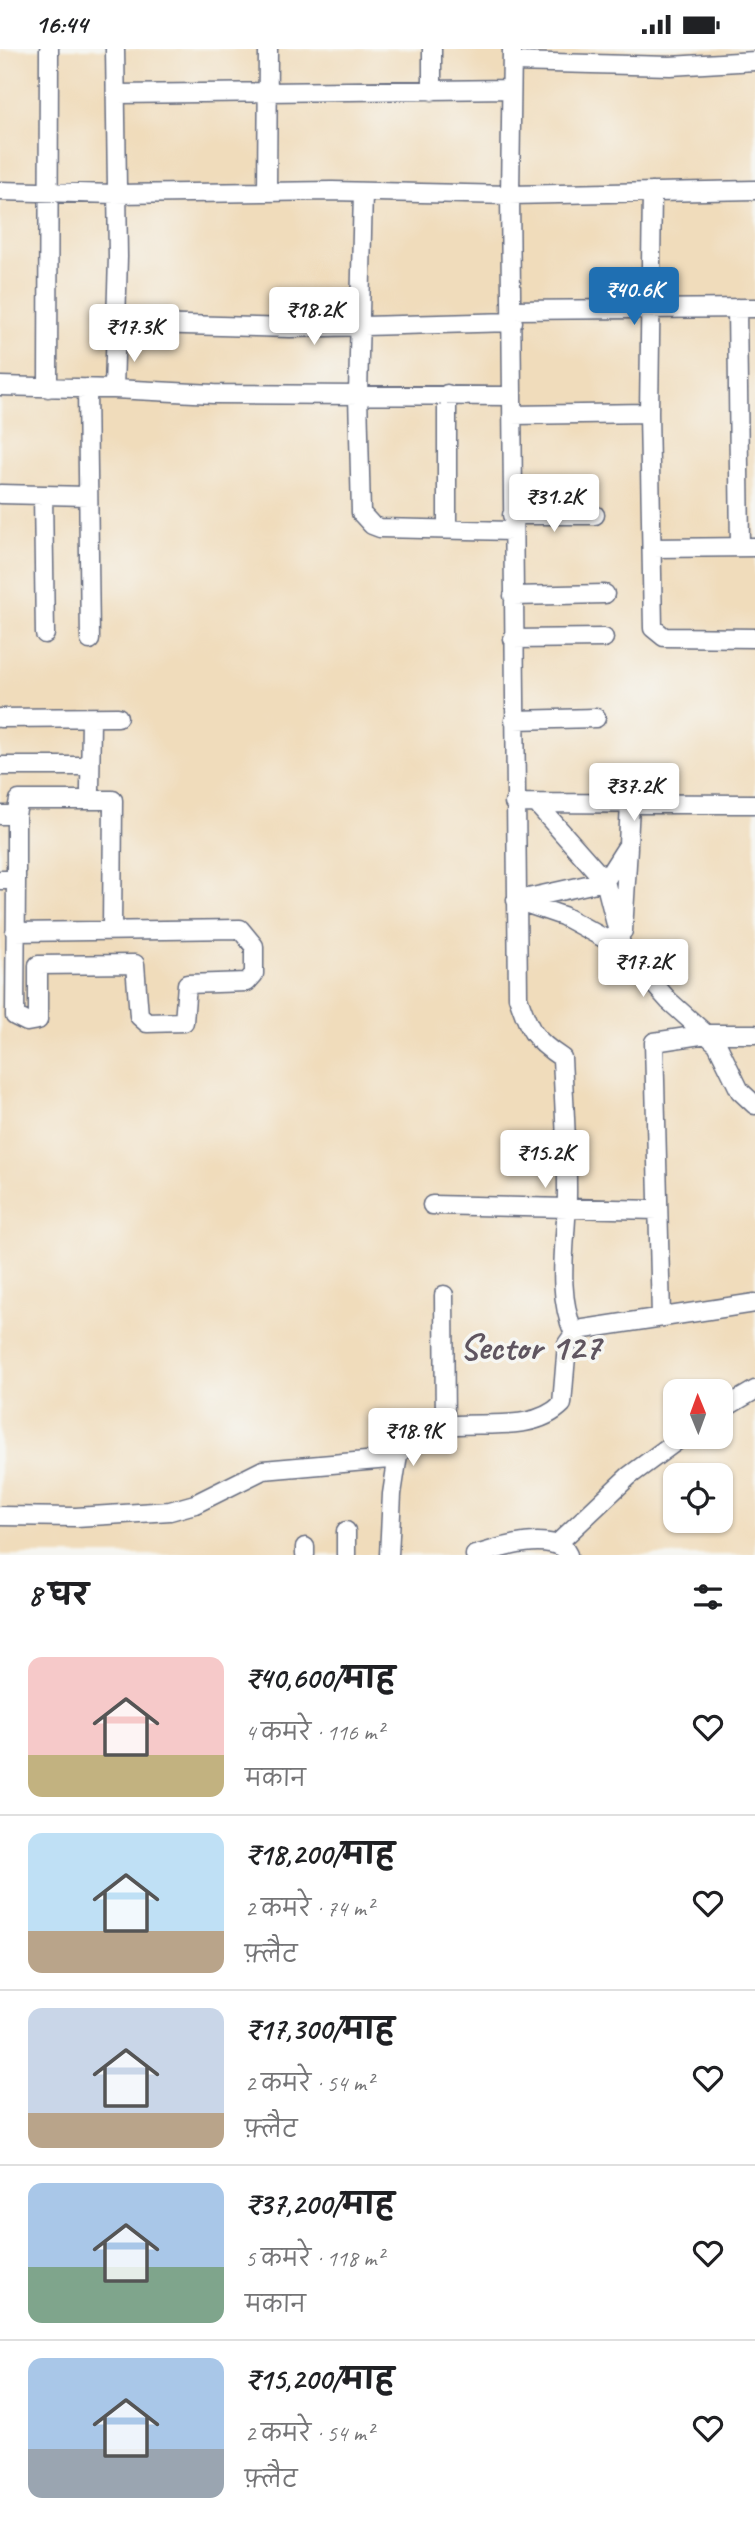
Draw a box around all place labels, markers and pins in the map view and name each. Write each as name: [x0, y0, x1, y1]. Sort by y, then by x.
pin: ₹40.6K: [577, 267, 691, 327]
pin: ₹18.2K: [257, 287, 371, 347]
pin: ₹17.3K: [77, 305, 191, 364]
pin: ₹31.2K: [497, 475, 611, 534]
pin: ₹37.2K: [577, 763, 691, 823]
pin: ₹17.2K: [586, 939, 700, 999]
pin: ₹15.2K: [488, 1131, 602, 1190]
pin: ₹18.9K: [356, 1409, 470, 1468]

